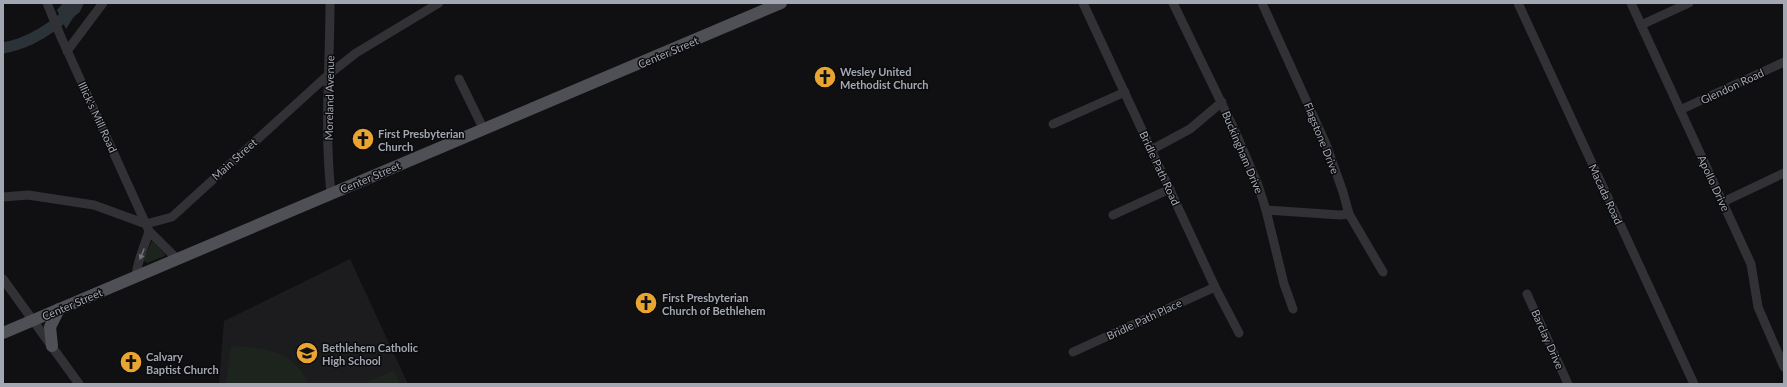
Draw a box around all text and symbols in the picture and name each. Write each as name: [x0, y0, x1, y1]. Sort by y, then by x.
street label: Center Street: [636, 33, 700, 71]
street label: Moreland Avenue: [322, 55, 336, 141]
church icon: Wesley United Methodist Church: [812, 64, 838, 90]
place label: Wesley United Methodist Church: [840, 65, 928, 91]
street label: Glendon Road: [1698, 66, 1766, 106]
street label: Illick's Mill Road: [76, 80, 120, 154]
street label: Flagstone Drive: [1302, 100, 1342, 176]
street label: Buckingham Drive: [1220, 109, 1266, 195]
church icon: First Presbyterian Church: [350, 126, 376, 152]
place label: First Presbyterian Church: [378, 127, 465, 153]
street label: Bridle Path Road: [1137, 129, 1183, 207]
street label: Main Street: [209, 135, 259, 183]
street label: Apollo Drive: [1695, 153, 1733, 213]
street label: Center Street: [338, 158, 402, 196]
street label: Macada Road: [1586, 162, 1626, 226]
one-way arrow: [138, 248, 144, 260]
street label: Center Street: [40, 285, 104, 323]
church icon: First Presbyterian Church of Bethlehem: [633, 290, 659, 316]
place label: First Presbyterian Church of Bethlehem: [662, 291, 766, 317]
street label: Bridle Path Place: [1104, 296, 1184, 342]
street label: Barclay Drive: [1529, 307, 1567, 371]
school or university icon: Bethlehem Catholic High School: [294, 340, 320, 366]
place label: Bethlehem Catholic High School: [322, 341, 419, 367]
church icon: Calvary Baptist Church: [118, 349, 144, 375]
place label: Calvary Baptist Church: [146, 350, 219, 376]

